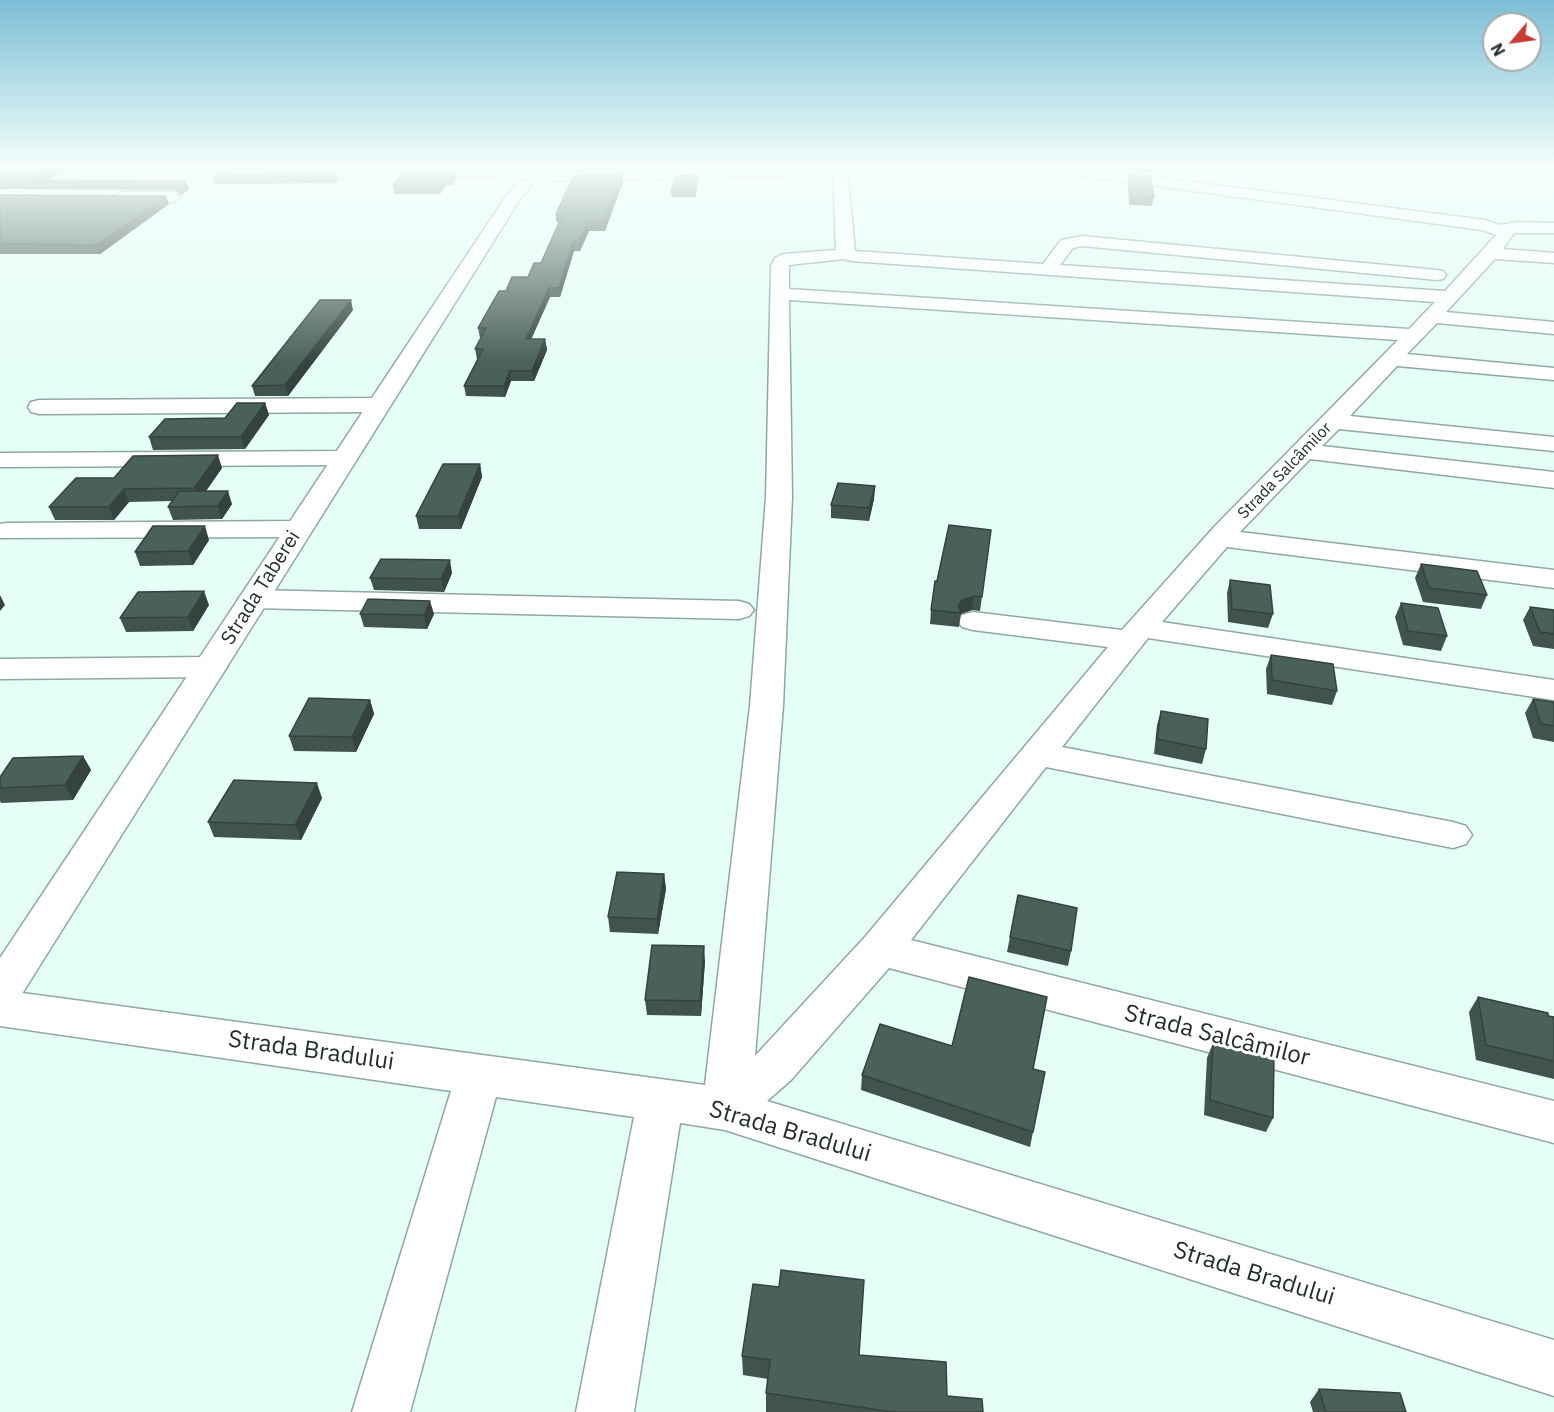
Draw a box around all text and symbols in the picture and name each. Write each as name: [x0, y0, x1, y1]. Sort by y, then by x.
north arrow: [1482, 12, 1542, 72]
text: N: [1486, 40, 1510, 60]
street label: Strada Salcâmilor: [1234, 419, 1336, 523]
street label: Strada Taberei: [216, 526, 306, 650]
street label: Strada Salcâmilor: [1121, 999, 1313, 1073]
street label: Strada Bradului: [226, 1025, 396, 1077]
street label: Strada Bradului: [706, 1095, 874, 1169]
street label: Strada Bradului: [1170, 1236, 1338, 1312]

